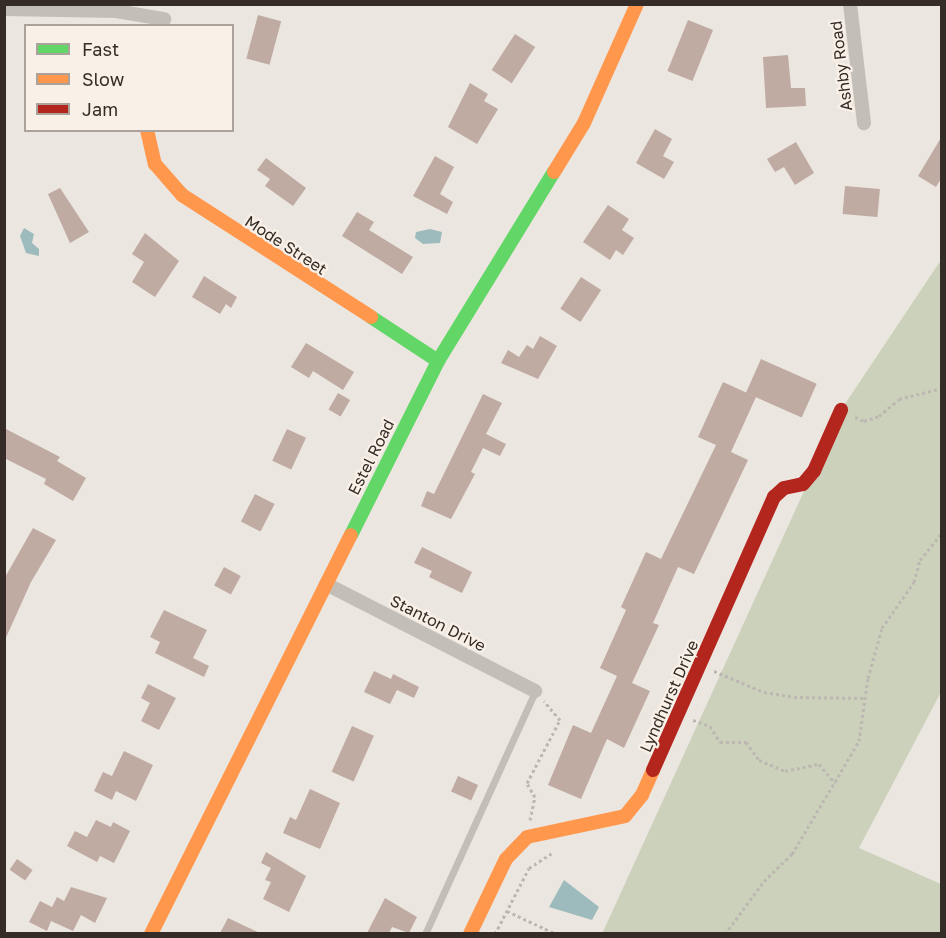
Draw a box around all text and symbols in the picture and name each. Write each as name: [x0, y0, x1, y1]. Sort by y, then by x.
street label: Ashby Road: [826, 20, 856, 112]
legend: [24, 24, 234, 132]
text: Fast: [82, 38, 119, 60]
text: Slow: [82, 68, 124, 90]
text: Jam: [82, 98, 118, 120]
street label: Mode Street: [241, 211, 331, 279]
street label: Estel Road: [344, 416, 398, 498]
street label: Stanton Drive: [387, 591, 489, 655]
street label: Lyndhurst Drive: [636, 637, 702, 755]

